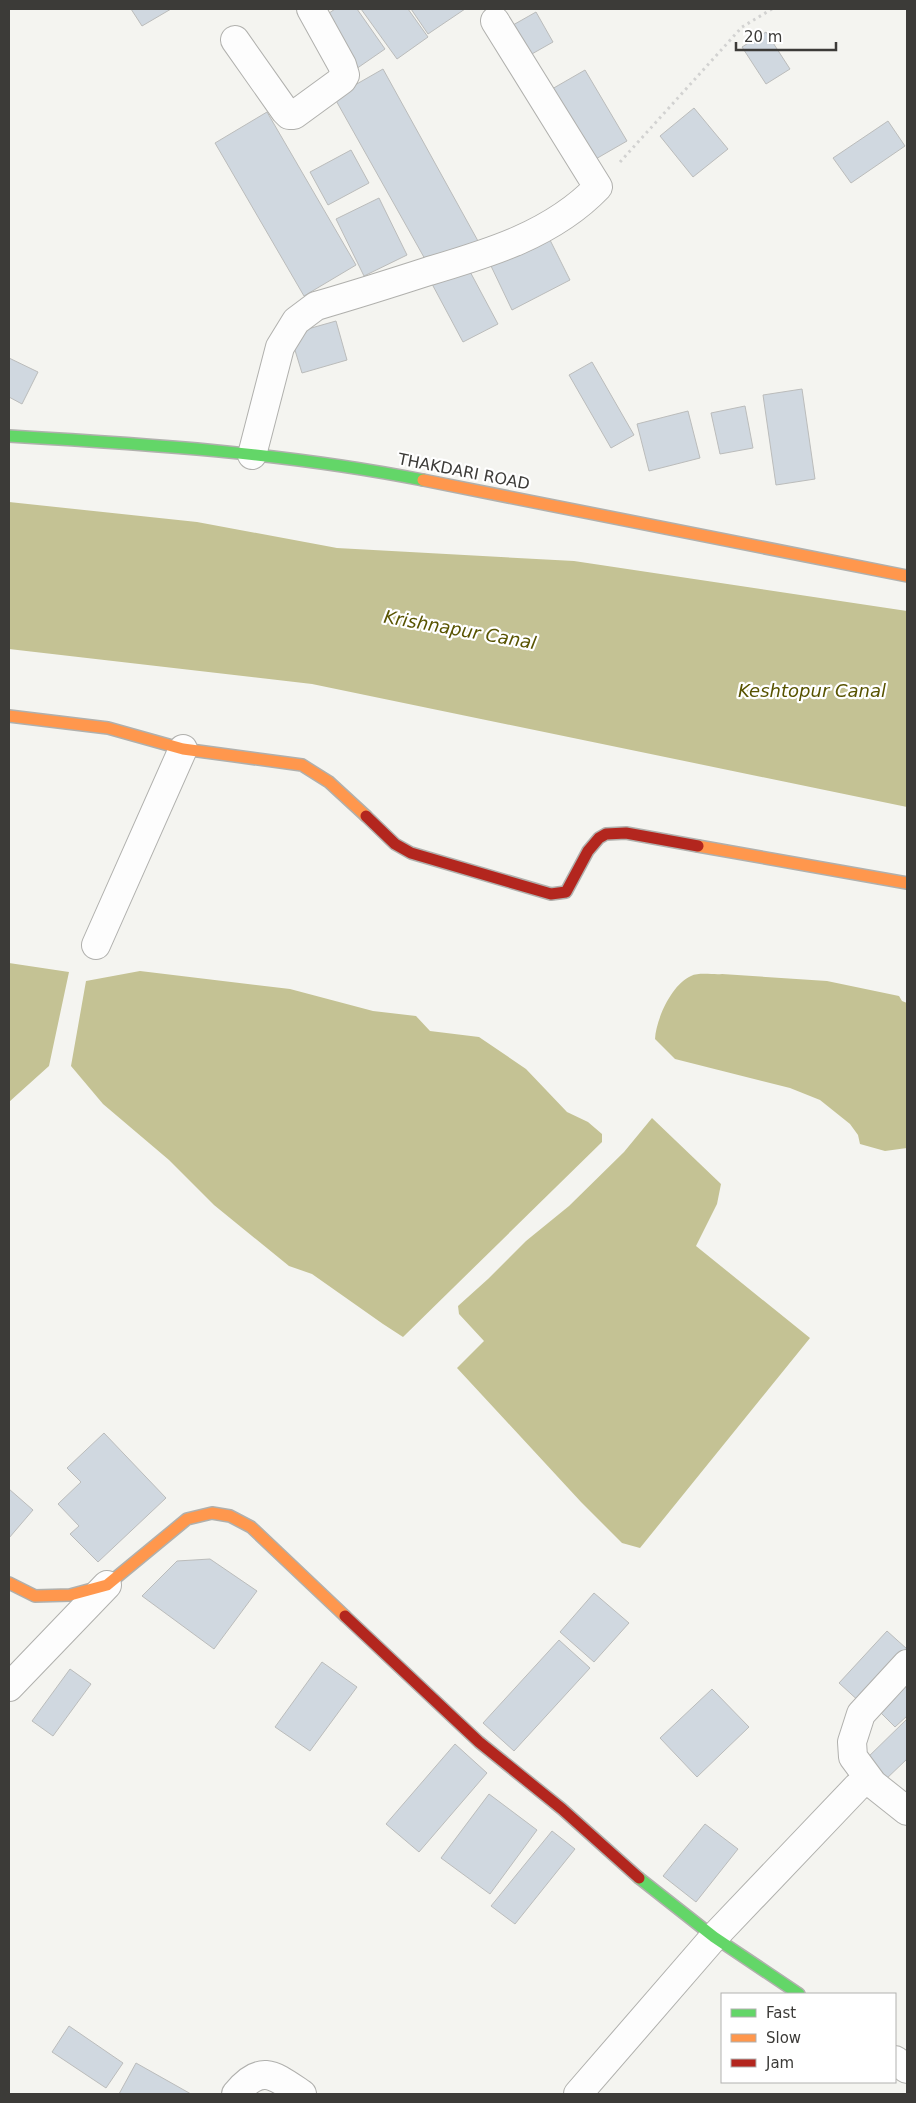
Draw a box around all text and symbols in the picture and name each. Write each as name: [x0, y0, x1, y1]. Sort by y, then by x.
scale bar: [736, 20, 836, 52]
text: 20 m: [744, 28, 782, 46]
street label: THAKDARI ROAD: [395, 449, 531, 494]
water label: Krishnapur Canal: [382, 606, 538, 653]
water label: Keshtopur Canal: [738, 680, 886, 701]
legend: [721, 1993, 896, 2083]
text: Fast: [766, 2004, 796, 2022]
text: Slow: [766, 2029, 801, 2047]
text: Jam: [765, 2054, 794, 2072]

